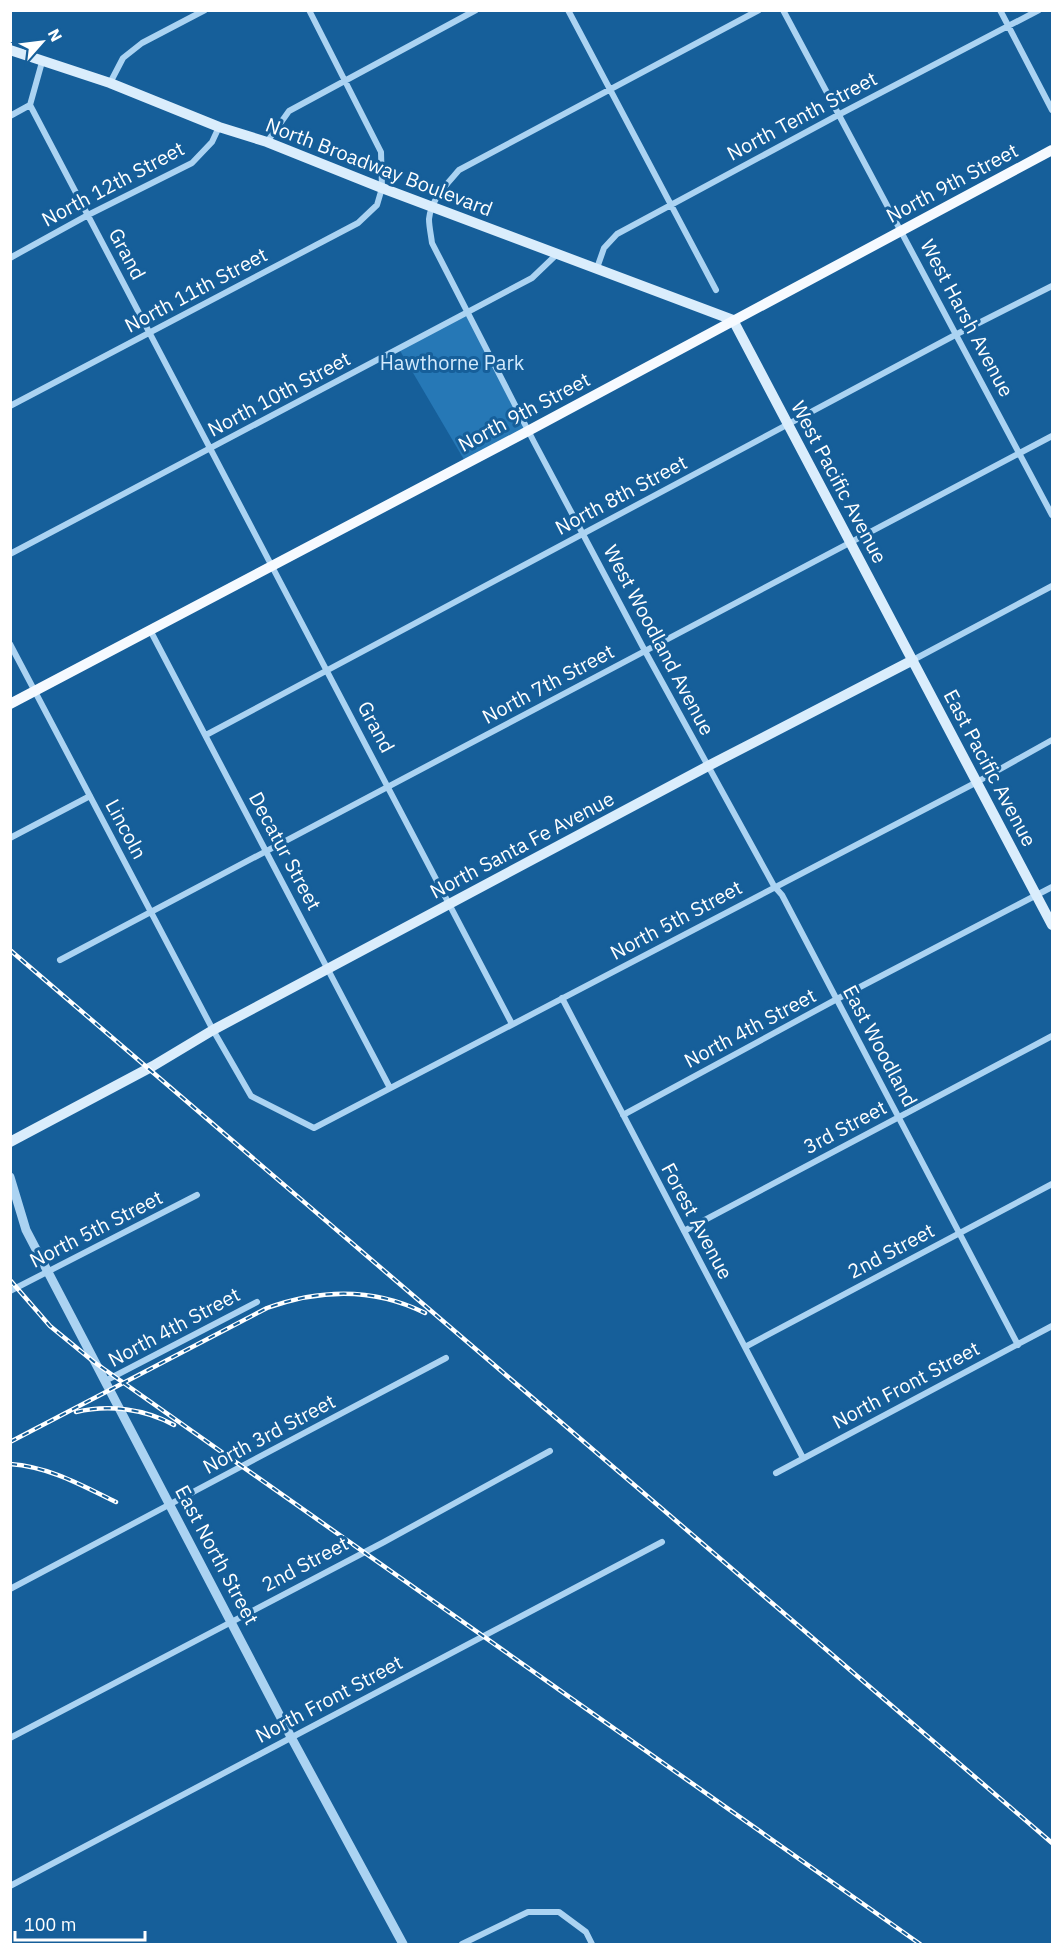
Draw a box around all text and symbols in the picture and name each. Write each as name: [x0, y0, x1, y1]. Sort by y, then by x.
north arrow: [12, 12, 72, 72]
text: N: [44, 25, 67, 45]
street label: North Tenth Street: [722, 65, 882, 167]
street label: North Broadway Boulevard: [262, 111, 497, 222]
street label: North 12th Street: [37, 135, 189, 233]
street label: North 9th Street: [881, 136, 1022, 229]
street label: Grand: [103, 223, 152, 284]
street label: West Harsh Avenue: [915, 234, 1020, 401]
street label: North 11th Street: [120, 241, 272, 339]
street label: North 10th Street: [203, 345, 355, 443]
park label: Hawthorne Park: [380, 349, 525, 376]
street label: North 9th Street: [453, 365, 594, 458]
street label: West Pacific Avenue: [785, 396, 894, 568]
street label: North 8th Street: [550, 448, 691, 541]
street label: West Woodland Avenue: [598, 540, 721, 740]
street label: North 7th Street: [477, 637, 618, 730]
street label: East Pacific Avenue: [938, 685, 1043, 851]
street label: Grand: [352, 696, 401, 757]
street label: North Santa Fe Avenue: [425, 784, 619, 905]
street label: Decatur Street: [243, 787, 328, 915]
street label: Lincoln: [99, 794, 153, 864]
street label: North 5th Street: [605, 873, 746, 966]
street label: East Woodland: [837, 980, 924, 1111]
street label: North 4th Street: [679, 981, 820, 1074]
street label: 3rd Street: [799, 1093, 891, 1160]
street label: Forest Avenue: [655, 1158, 739, 1284]
street label: North 5th Street: [25, 1183, 167, 1274]
street label: 2nd Street: [843, 1216, 939, 1285]
street label: North 4th Street: [103, 1280, 244, 1373]
street label: North Front Street: [827, 1334, 984, 1435]
street label: North 3rd Street: [198, 1387, 340, 1480]
street label: East North Street: [169, 1480, 266, 1629]
street label: 2nd Street: [257, 1529, 353, 1598]
street label: North Front Street: [250, 1648, 407, 1749]
scale bar: [15, 1904, 146, 1942]
text: 100 m: [24, 1913, 76, 1936]

